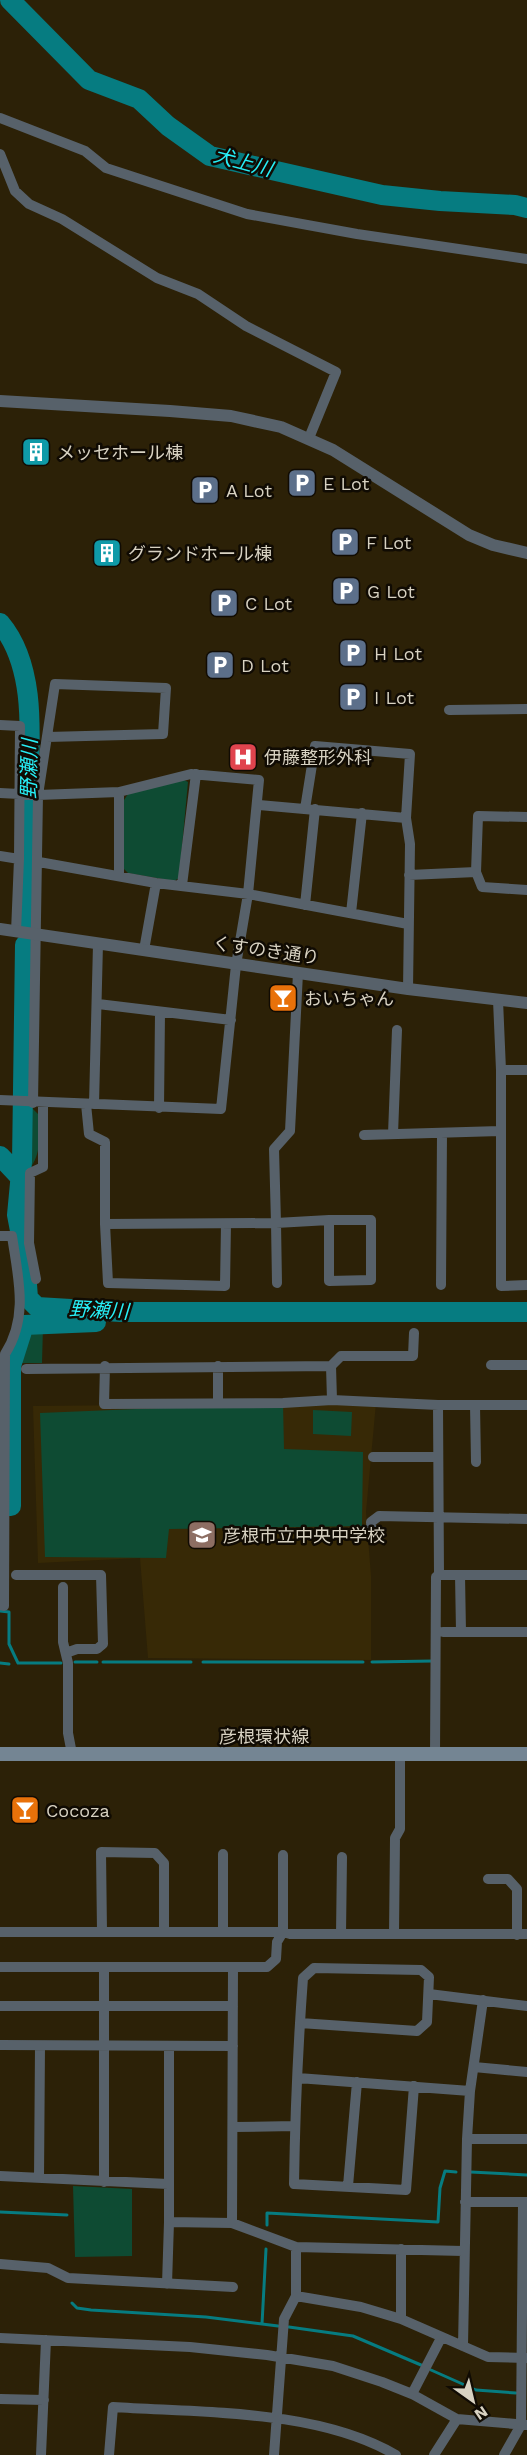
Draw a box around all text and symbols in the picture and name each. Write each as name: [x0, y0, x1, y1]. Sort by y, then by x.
water label: 犬上川: [211, 143, 277, 182]
building icon: メッセホール棟: [20, 436, 52, 468]
place label: メッセホール棟: [57, 442, 183, 463]
parking icon: E Lot: [286, 467, 318, 499]
place label: E Lot: [323, 473, 370, 494]
parking icon: A Lot: [189, 474, 221, 506]
place label: A Lot: [226, 480, 272, 501]
parking icon: F Lot: [329, 526, 361, 558]
place label: F Lot: [366, 532, 412, 553]
building icon: グランドホール棟: [91, 537, 123, 569]
place label: グランドホール棟: [128, 543, 272, 564]
parking icon: G Lot: [330, 575, 362, 607]
place label: G Lot: [367, 581, 415, 602]
parking icon: C Lot: [208, 587, 240, 619]
place label: C Lot: [245, 593, 293, 614]
parking icon: H Lot: [337, 637, 369, 669]
place label: H Lot: [374, 643, 422, 664]
parking icon: D Lot: [204, 649, 236, 681]
place label: D Lot: [241, 655, 289, 676]
parking icon: I Lot: [337, 681, 369, 713]
place label: I Lot: [374, 687, 415, 708]
water label: 野瀬川: [16, 737, 42, 799]
hospital icon: 伊藤整形外科: [227, 741, 259, 773]
place label: 伊藤整形外科: [264, 747, 372, 768]
street label: くすのき通り: [211, 932, 321, 968]
bar icon: おいちゃん: [267, 982, 299, 1014]
place label: おいちゃん: [304, 988, 394, 1009]
water label: 野瀬川: [68, 1296, 132, 1324]
school or university icon: 彦根市立中央中学校: [186, 1519, 218, 1551]
place label: 彦根市立中央中学校: [223, 1525, 385, 1546]
street label: 彦根環状線: [219, 1726, 309, 1747]
bar icon: Cocoza: [9, 1794, 41, 1826]
place label: Cocoza: [46, 1800, 110, 1821]
north arrow: [443, 2371, 503, 2431]
text: N: [471, 2402, 491, 2424]

